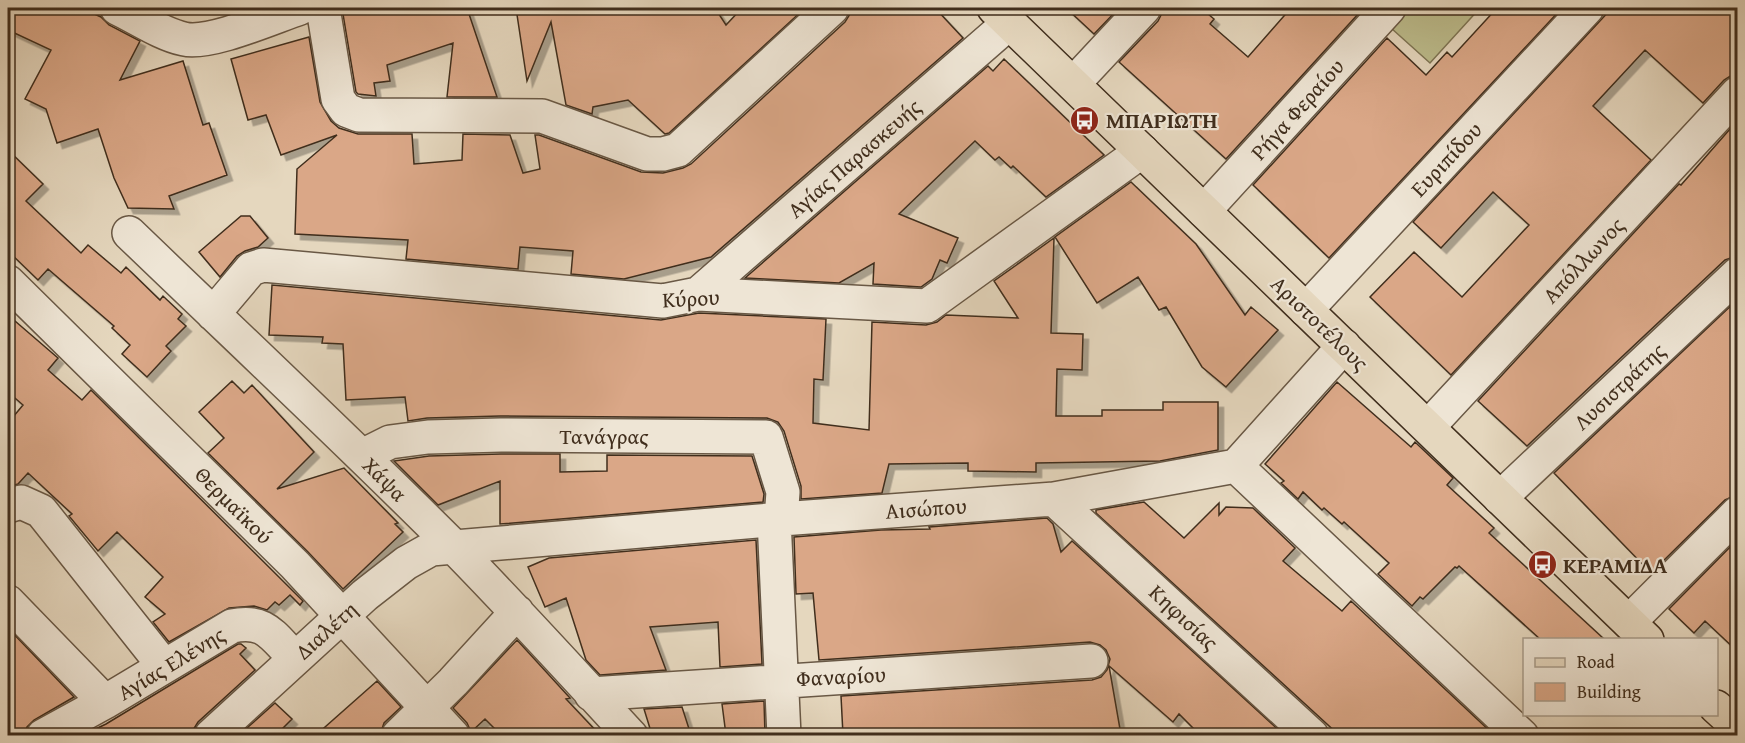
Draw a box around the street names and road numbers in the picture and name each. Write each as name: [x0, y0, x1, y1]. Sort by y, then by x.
street label: Ρήγα Φεραίου: [1243, 51, 1351, 167]
street label: Αγίας Παρασκευής: [780, 90, 928, 225]
street label: Ευριπίδου: [1403, 114, 1489, 204]
street label: Απόλλωνος: [1535, 209, 1632, 310]
street label: Αριστοτέλους: [1264, 268, 1377, 378]
street label: Κύρου: [662, 281, 720, 315]
street label: Λυσιστράτης: [1566, 334, 1673, 437]
street label: Τανάγρας: [560, 420, 649, 452]
street label: Χάψα: [355, 449, 415, 509]
street label: Θερμαϊκού: [188, 459, 280, 551]
street label: Αισώπου: [884, 489, 968, 527]
street label: Κηφισίας: [1142, 576, 1226, 658]
street label: Διαλέτη: [288, 593, 364, 667]
street label: Αγίας Ελένης: [111, 618, 232, 708]
street label: Φαναρίου: [795, 658, 887, 694]

